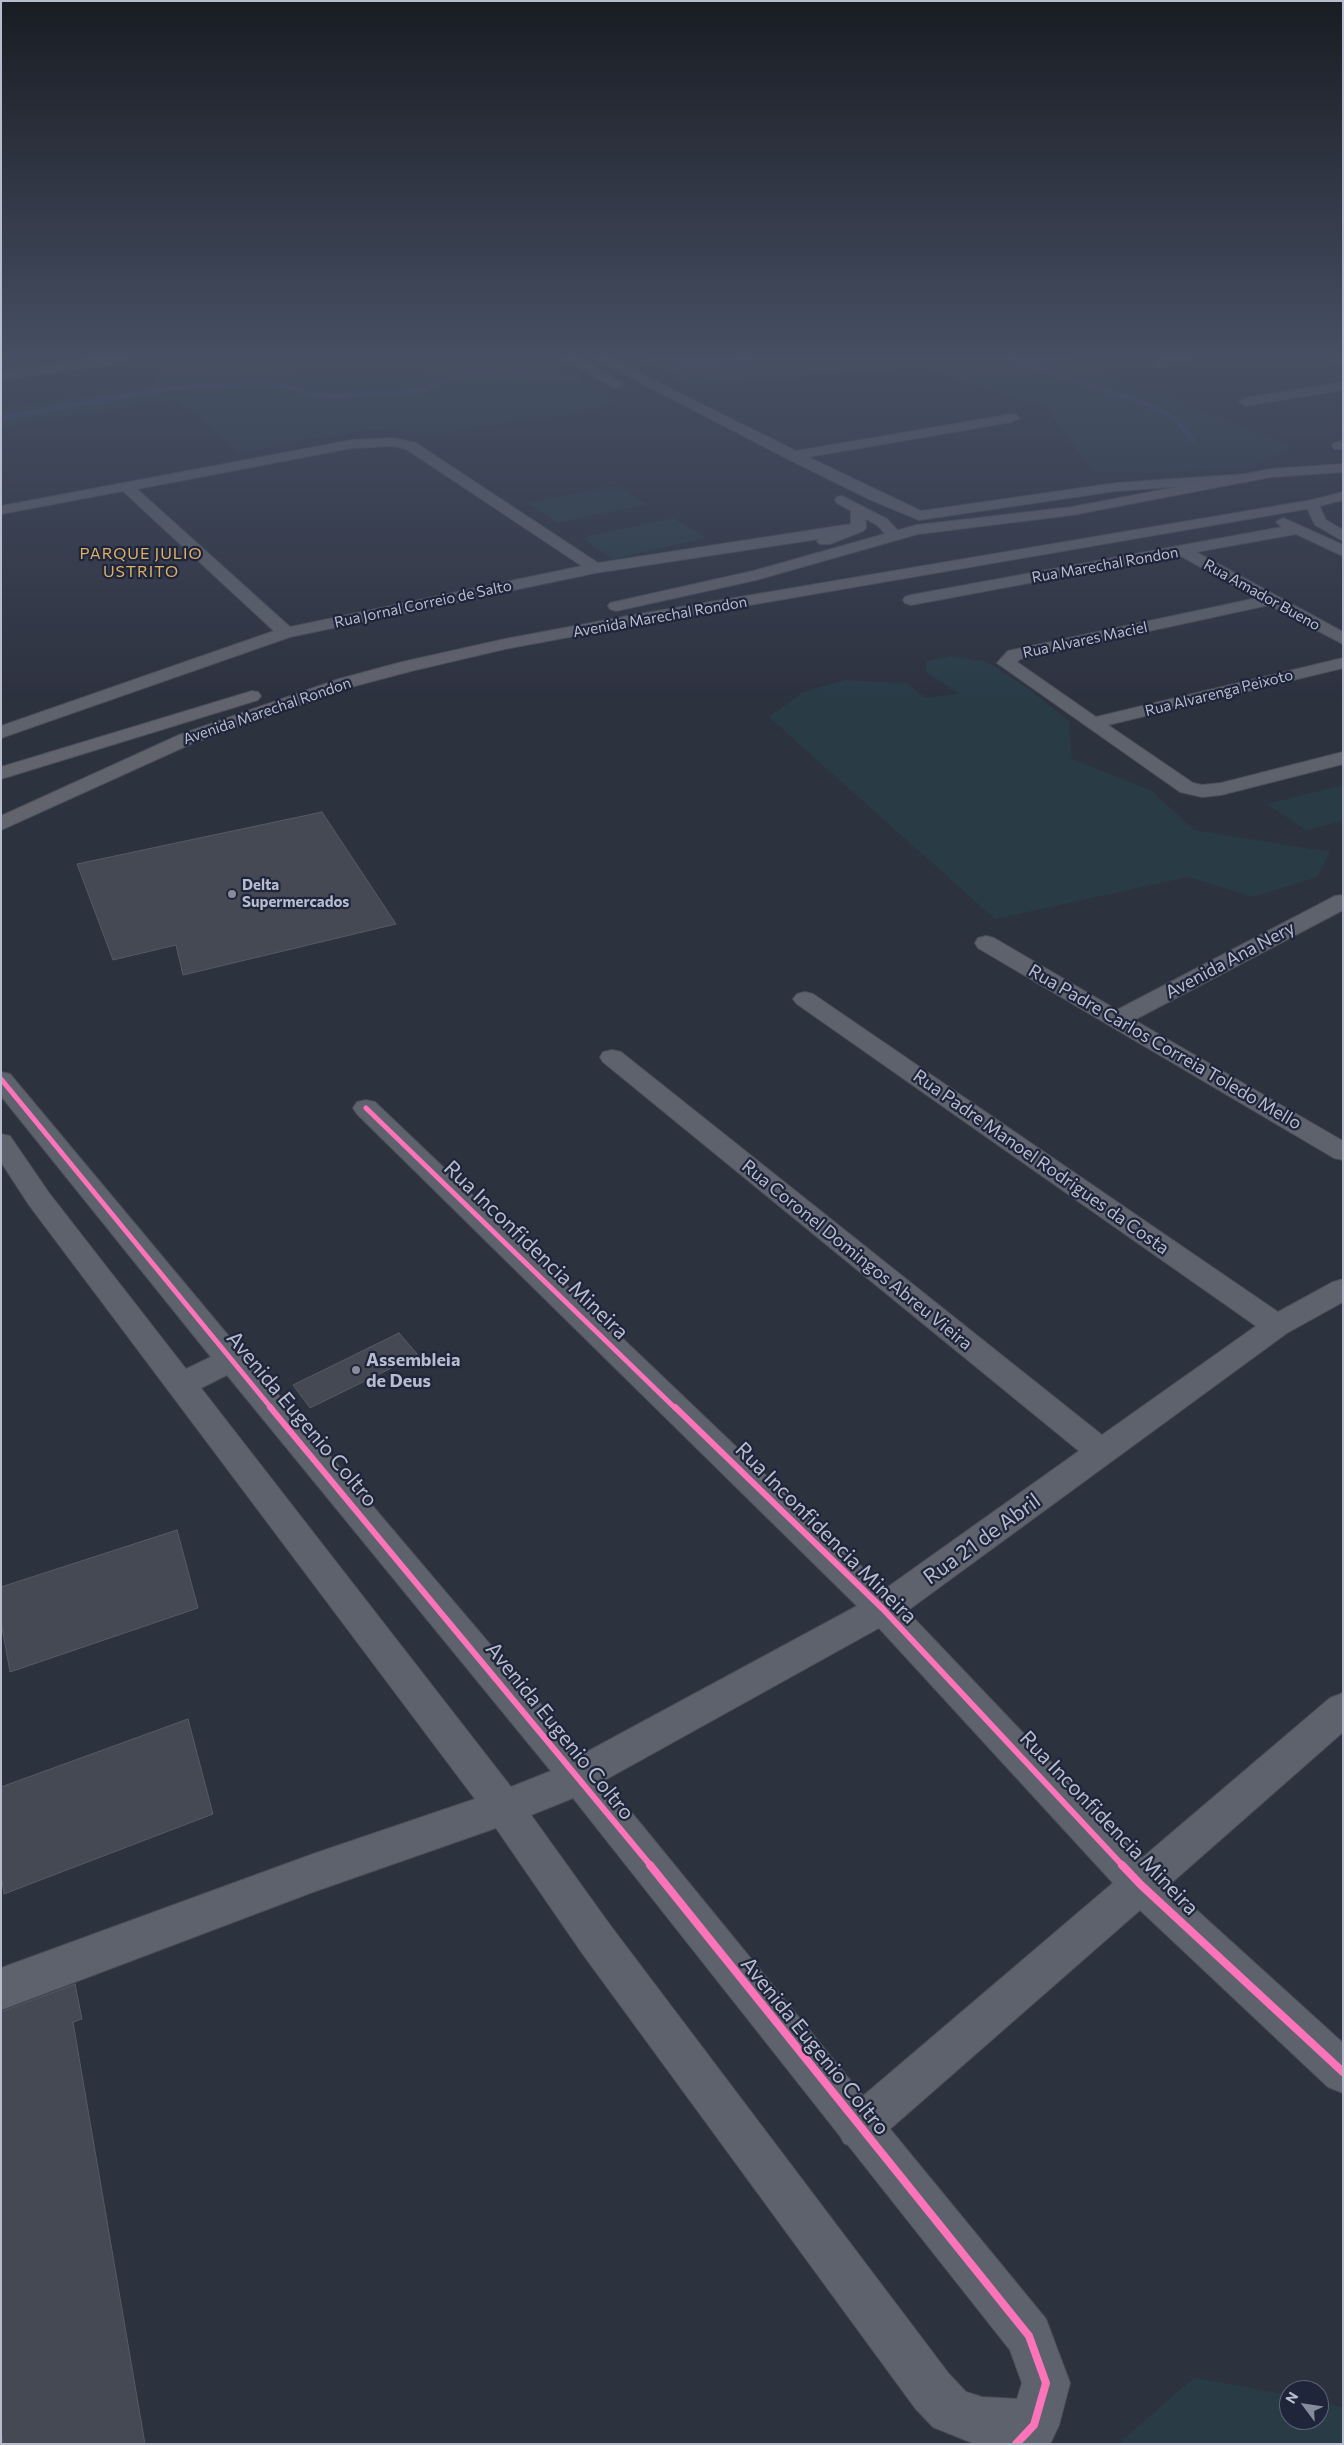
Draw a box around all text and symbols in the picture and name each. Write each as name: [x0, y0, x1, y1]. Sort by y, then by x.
street label: Rua Marechal Rondon: [1030, 543, 1180, 587]
district label: PARQUE JULIO USTRITO: [78, 544, 204, 582]
street label: Rua Amador Bueno: [1201, 556, 1323, 634]
street label: Rua Jornal Correio de Salto: [333, 576, 513, 632]
street label: Avenida Marechal Rondon: [572, 593, 748, 641]
street label: Rua Alvares Maciel: [1021, 618, 1149, 662]
street label: Rua Alvarenga Peixoto: [1143, 666, 1295, 720]
street label: Avenida Marechal Rondon: [181, 674, 353, 748]
place label: Delta Supermercados: [242, 876, 349, 911]
marker: Delta Supermercados: [226, 888, 238, 900]
street label: Avenida Ana Nery: [1162, 917, 1298, 1003]
street label: Rua Padre Carlos Correia Toledo Mello: [1025, 960, 1305, 1134]
street label: Rua Padre Manoel Rodrigues da Costa: [909, 1065, 1173, 1259]
street label: Rua Inconfidencia Mineira: [439, 1155, 633, 1345]
street label: Rua Coronel Domingos Abreu Vieira: [737, 1155, 977, 1355]
street label: Avenida Eugenio Coltro: [221, 1326, 383, 1512]
place label: Assembleia de Deus: [366, 1349, 460, 1392]
marker: Assembleia de Deus: [350, 1364, 362, 1376]
street label: Rua Inconfidencia Mineira: [730, 1437, 922, 1629]
street label: Rua 21 de Abril: [919, 1488, 1045, 1590]
street label: Avenida Eugenio Coltro: [480, 1637, 640, 1825]
street label: Rua Inconfidencia Mineira: [1014, 1726, 1204, 1920]
street label: Avenida Eugenio Coltro: [735, 1952, 895, 2140]
north arrow: [1279, 2380, 1329, 2430]
text: N: [1282, 2389, 1302, 2406]

